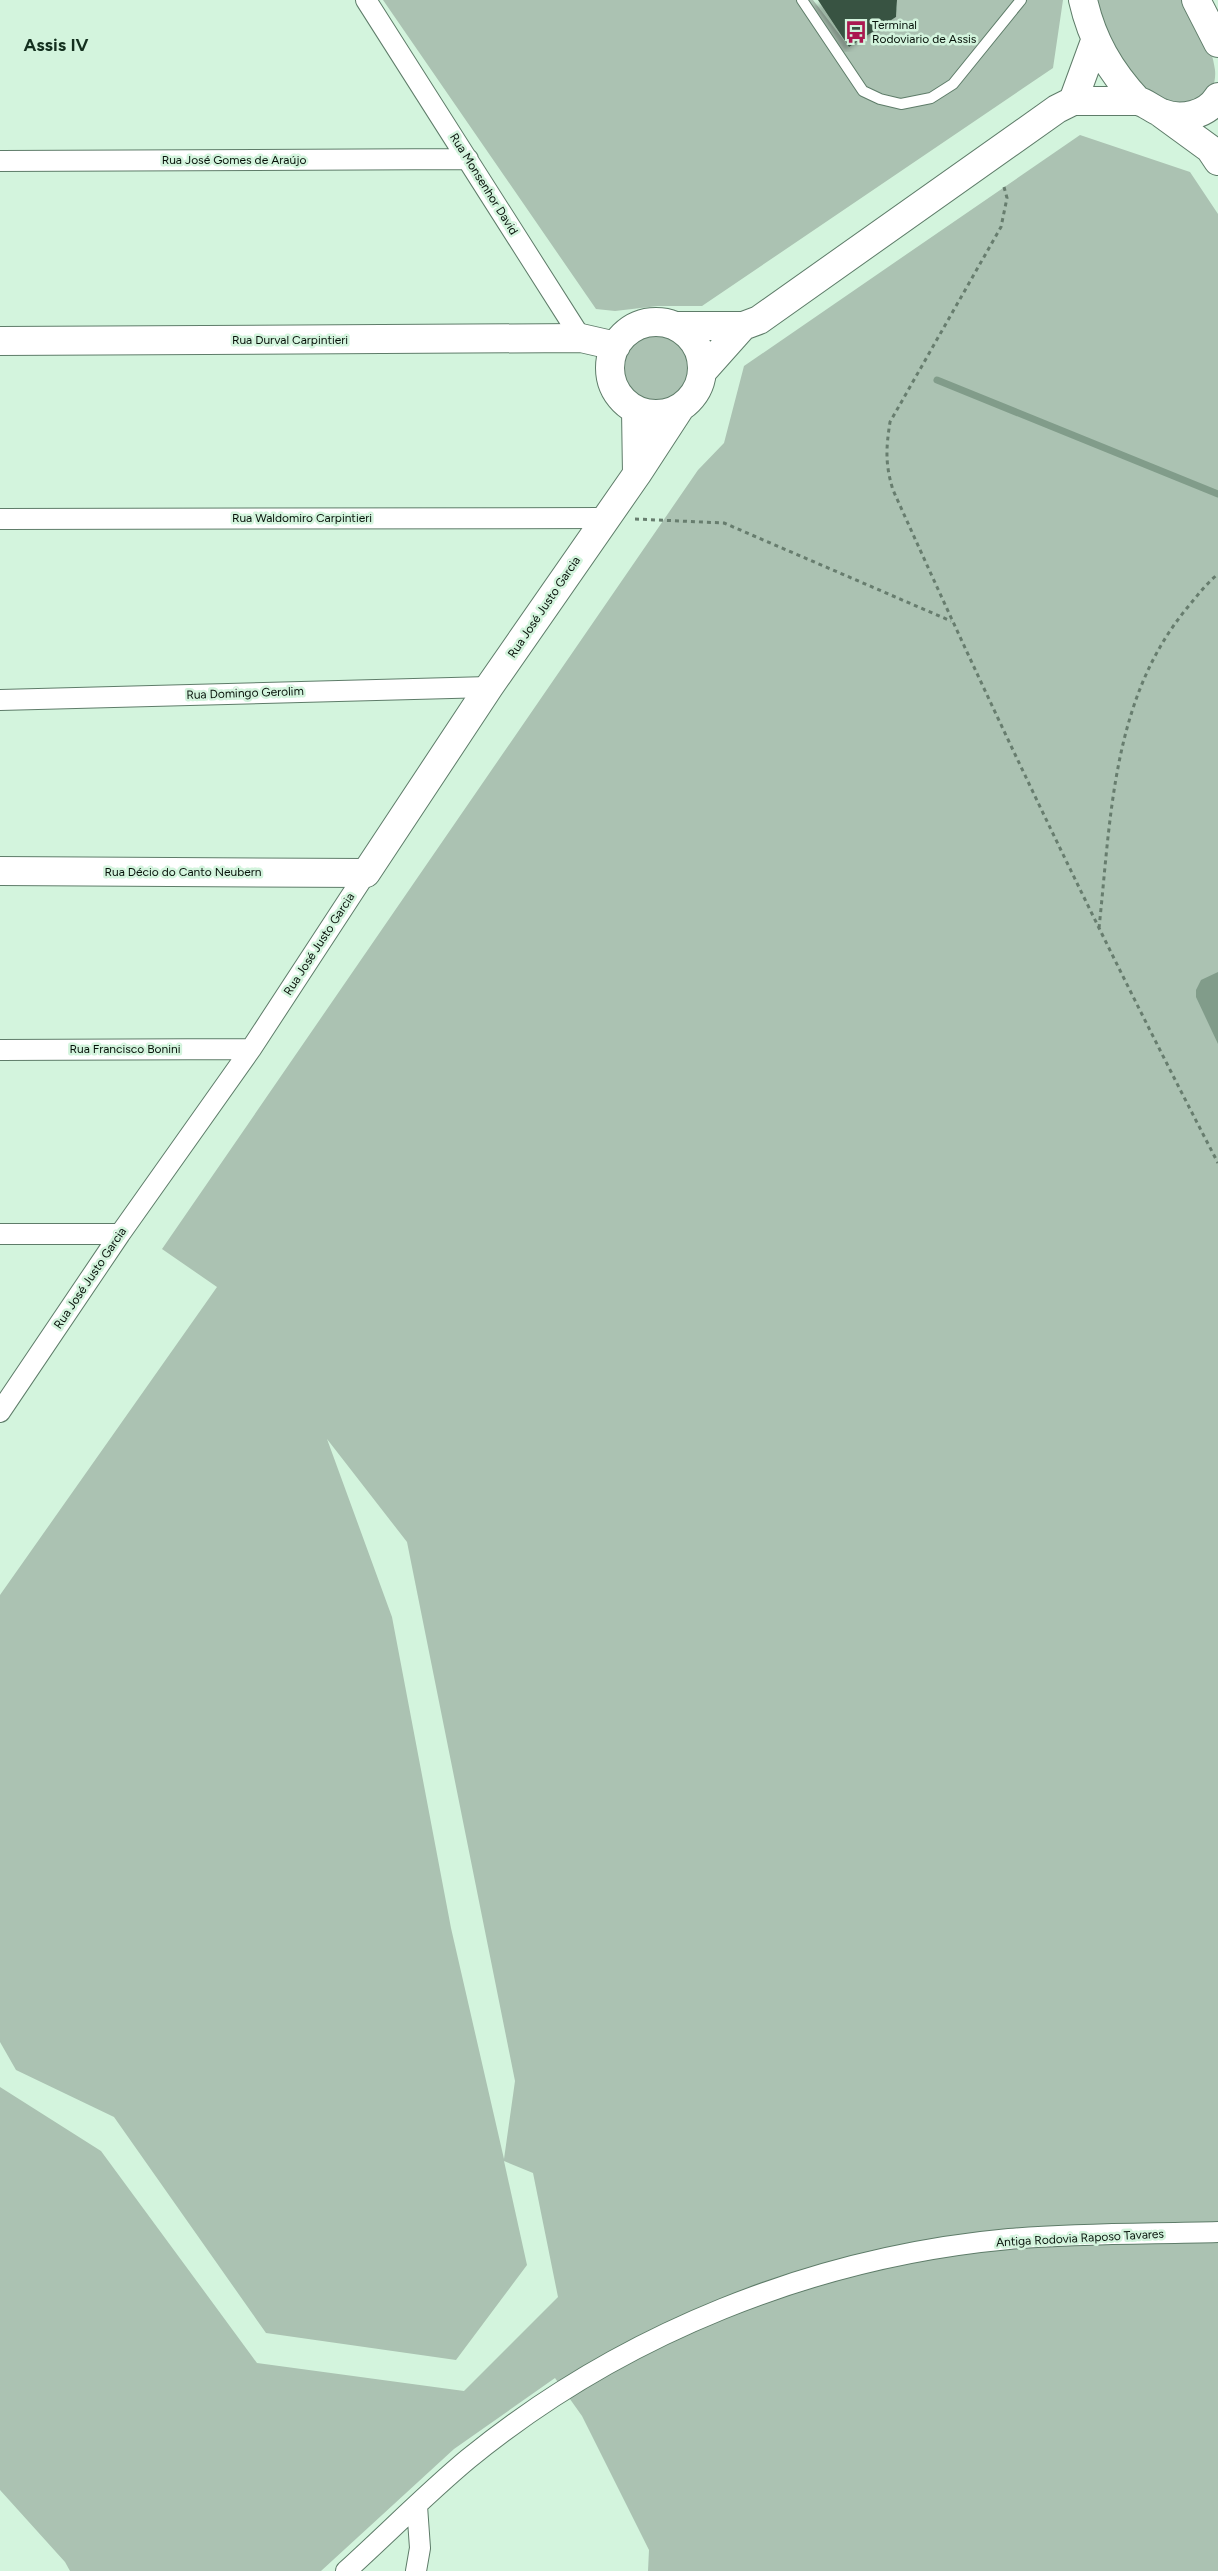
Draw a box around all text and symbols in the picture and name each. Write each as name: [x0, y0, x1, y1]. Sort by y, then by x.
place label: Terminal Rodoviario de Assis: [872, 18, 977, 46]
bus stop icon: Terminal Rodoviario de Assis: [843, 19, 869, 45]
district label: Assis IV: [23, 34, 89, 56]
street label: Rua Monsenhor David: [447, 131, 521, 237]
street label: Rua José Gomes de Araújo: [162, 153, 306, 167]
street label: Rua Durval Carpintieri: [232, 333, 348, 347]
street label: Rua Waldomiro Carpintieri: [232, 511, 372, 525]
street label: Rua José Justo Garcia: [505, 554, 583, 660]
street label: Rua Domingo Gerolim: [186, 684, 304, 702]
street label: Rua Décio do Canto Neubern: [104, 865, 262, 879]
street label: Rua José Justo Garcia: [281, 890, 357, 998]
street label: Rua Francisco Bonini: [69, 1042, 181, 1056]
street label: Rua José Justo Garcia: [51, 1225, 129, 1331]
street label: Antiga Rodovia Raposo Tavares: [996, 2227, 1165, 2249]

